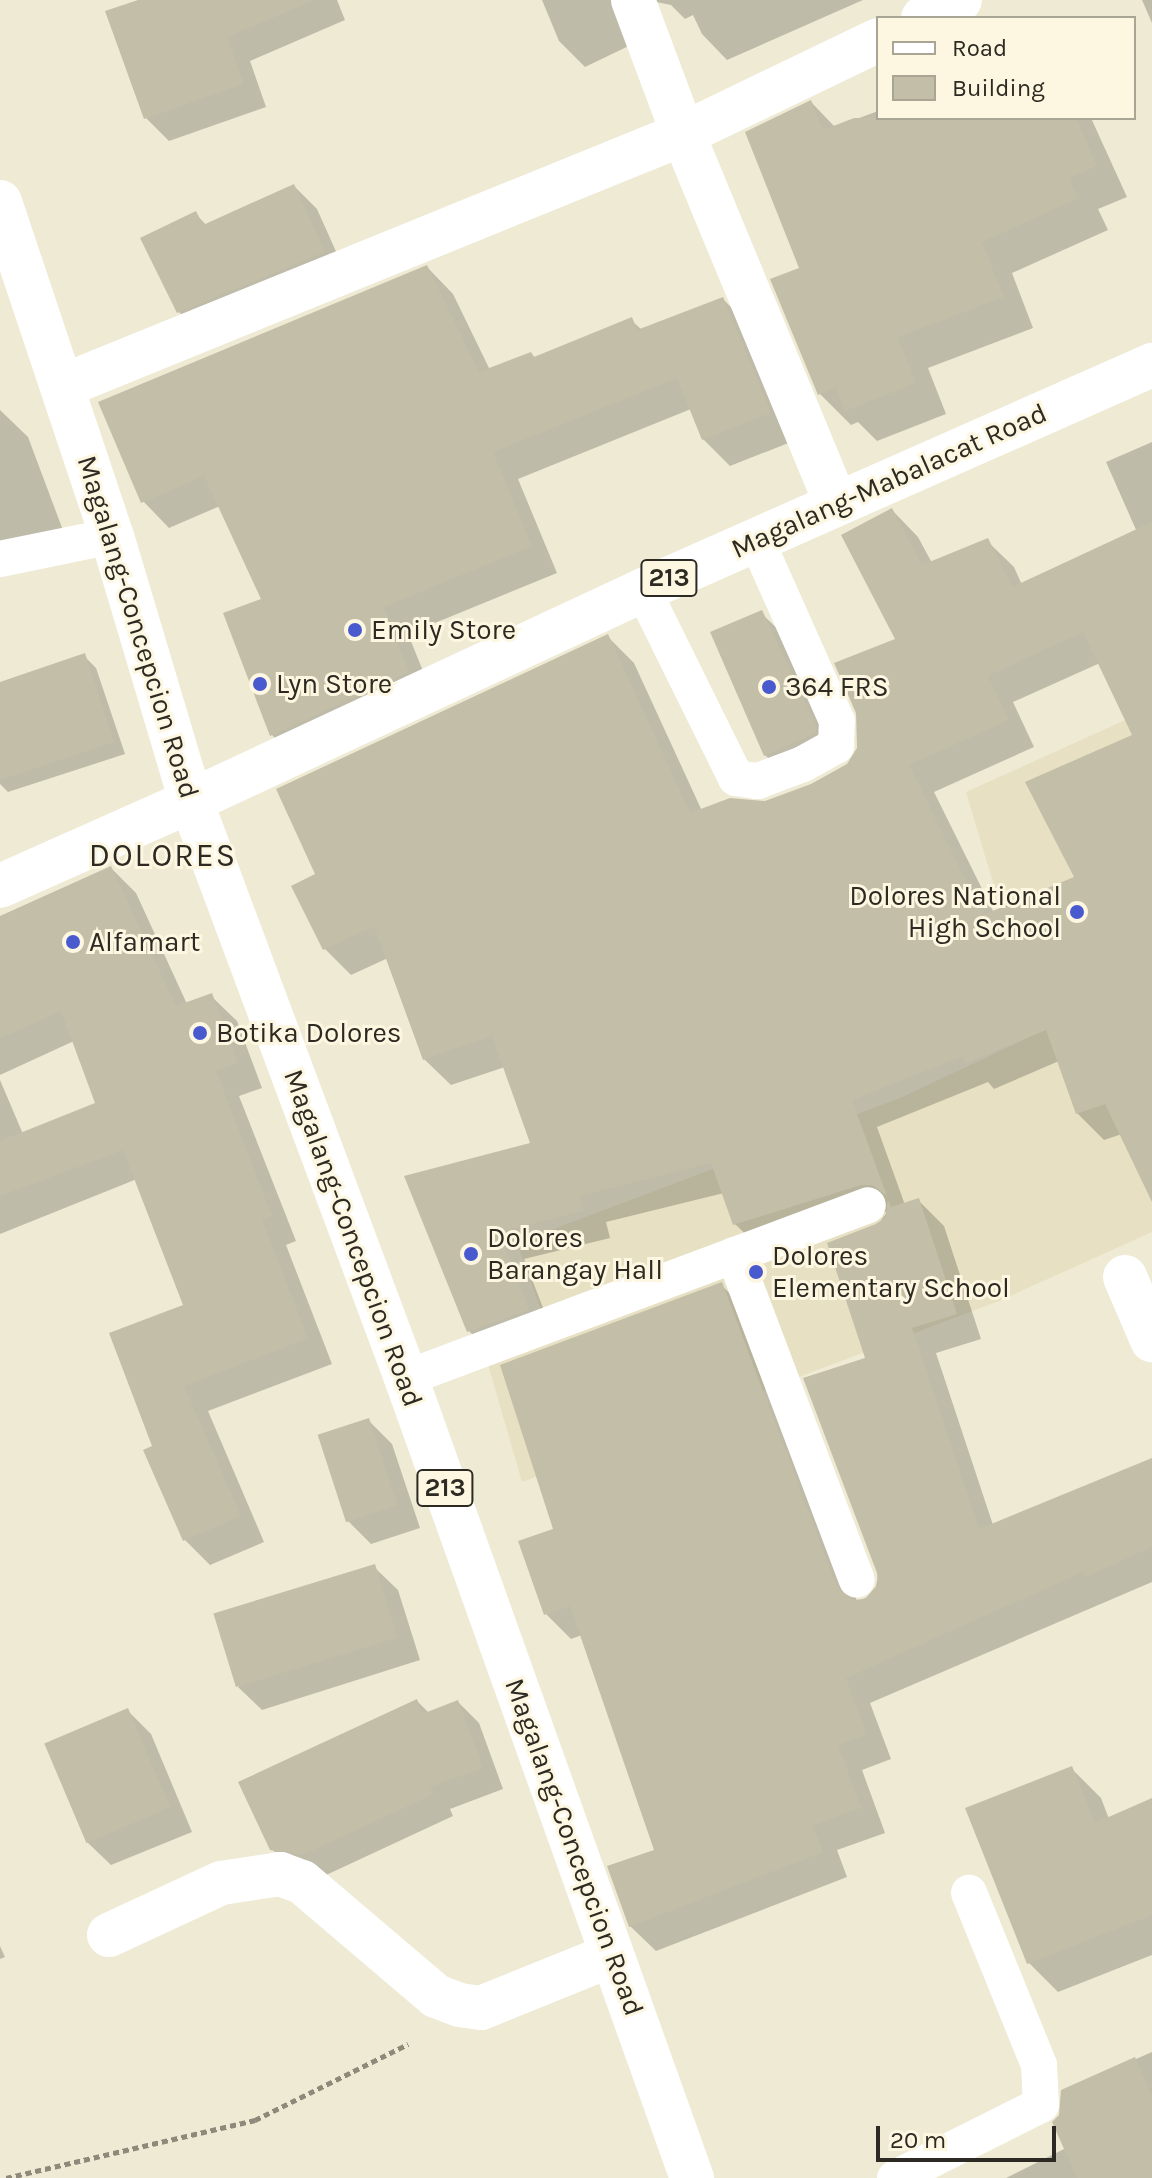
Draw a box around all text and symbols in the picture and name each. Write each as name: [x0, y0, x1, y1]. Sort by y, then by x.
legend: [876, 16, 1136, 120]
text: Road: [952, 34, 1007, 62]
text: Building: [952, 74, 1045, 102]
street label: Magalang-Mabalacat Road: [726, 396, 1052, 566]
street label: Magalang-Concepcion Road: [70, 452, 206, 802]
road number: 213: [639, 556, 699, 600]
place label: Emily Store: [371, 613, 516, 647]
marker: Emily Store: [346, 621, 364, 639]
place label: Lyn Store: [276, 667, 392, 701]
place label: 364 FRS: [785, 670, 889, 704]
marker: Lyn Store: [251, 675, 269, 693]
marker: 364 FRS: [760, 678, 778, 696]
district label: DOLORES: [89, 837, 237, 875]
place label: Dolores National High School: [849, 879, 1061, 945]
marker: Dolores National High School: [1068, 903, 1086, 921]
place label: Alfamart: [89, 925, 200, 959]
marker: Alfamart: [64, 933, 82, 951]
place label: Botika Dolores: [216, 1016, 402, 1050]
marker: Botika Dolores: [191, 1024, 209, 1042]
street label: Magalang-Concepcion Road: [276, 1065, 430, 1411]
place label: Dolores Barangay Hall: [487, 1221, 663, 1287]
place label: Dolores Elementary School: [772, 1239, 1010, 1305]
marker: Dolores Barangay Hall: [462, 1245, 480, 1263]
marker: Dolores Elementary School: [747, 1263, 765, 1281]
road number: 213: [415, 1466, 475, 1510]
street label: Magalang-Concepcion Road: [497, 1674, 651, 2020]
scale bar: [880, 2110, 1060, 2160]
text: 20 m: [890, 2126, 946, 2154]

